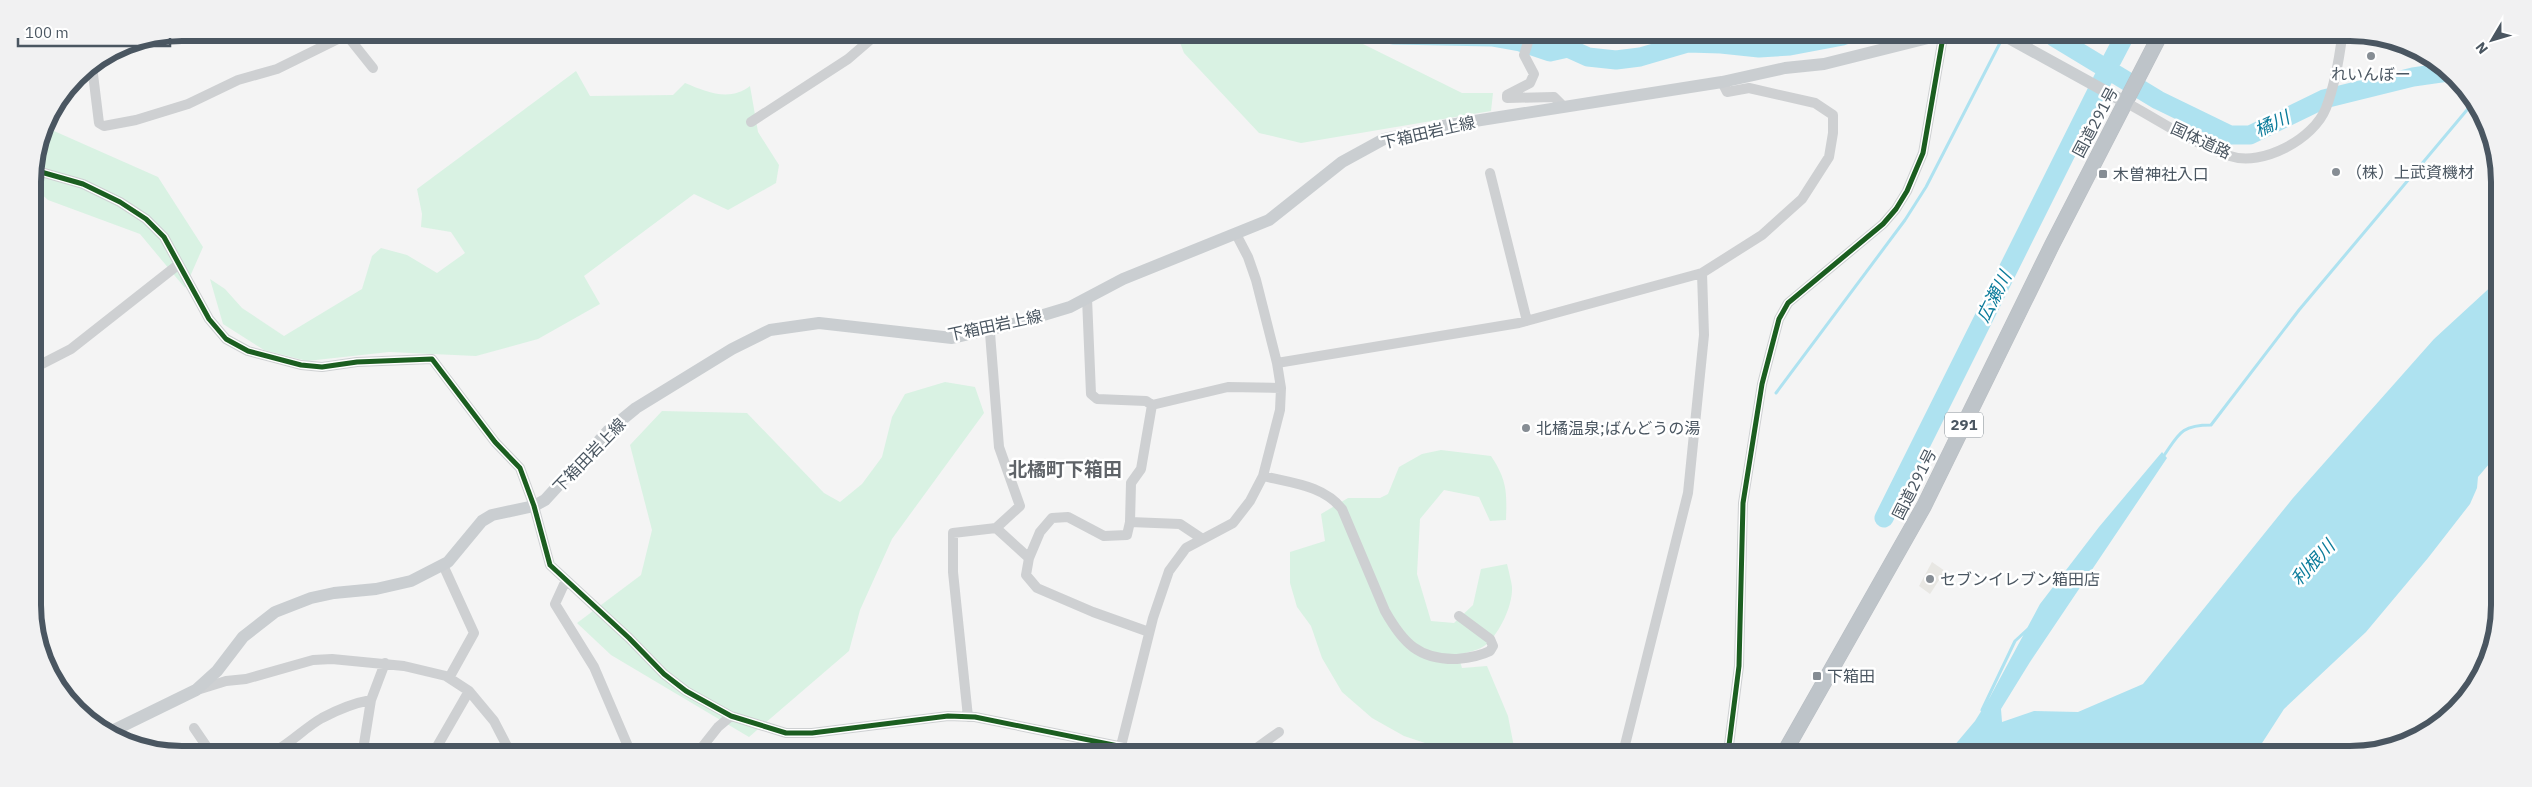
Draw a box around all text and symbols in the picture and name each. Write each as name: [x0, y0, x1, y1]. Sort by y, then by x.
scale bar: [18, 15, 170, 47]
north arrow: [2467, 15, 2517, 65]
text: 100 m: [25, 23, 69, 42]
text: N: [2472, 38, 2492, 58]
marker: れいんぼー: [2365, 50, 2377, 62]
place label: れいんぼー: [2331, 64, 2411, 84]
street label: 国道291号: [2068, 83, 2122, 161]
water label: 橘川: [2251, 105, 2295, 142]
street label: 下箱田岩上線: [1379, 111, 1477, 153]
street label: 国体道路: [2168, 117, 2234, 163]
place label: （株）上武資機材: [2346, 162, 2474, 182]
place label: 木曽神社入口: [2113, 164, 2209, 184]
marker: （株）上武資機材: [2330, 166, 2342, 178]
marker: 木曽神社入口: [2097, 168, 2109, 180]
water label: 広瀬川: [1971, 266, 2017, 326]
street label: 下箱田岩上線: [946, 305, 1044, 345]
road number: 291: [1945, 412, 1983, 438]
street label: 下箱田岩上線: [548, 414, 630, 496]
place label: 北橘温泉;ばんどうの湯: [1536, 418, 1700, 438]
marker: 北橘温泉;ばんどうの湯: [1520, 422, 1532, 434]
street label: 国道291号: [1888, 445, 1940, 523]
district label: 北橘町下箱田: [1008, 457, 1122, 481]
water label: 利根川: [2286, 534, 2341, 590]
place label: セブンイレブン箱田店: [1940, 569, 2100, 589]
marker: セブンイレブン箱田店: [1924, 573, 1936, 585]
place label: 下箱田: [1827, 666, 1875, 686]
marker: 下箱田: [1811, 670, 1823, 682]

